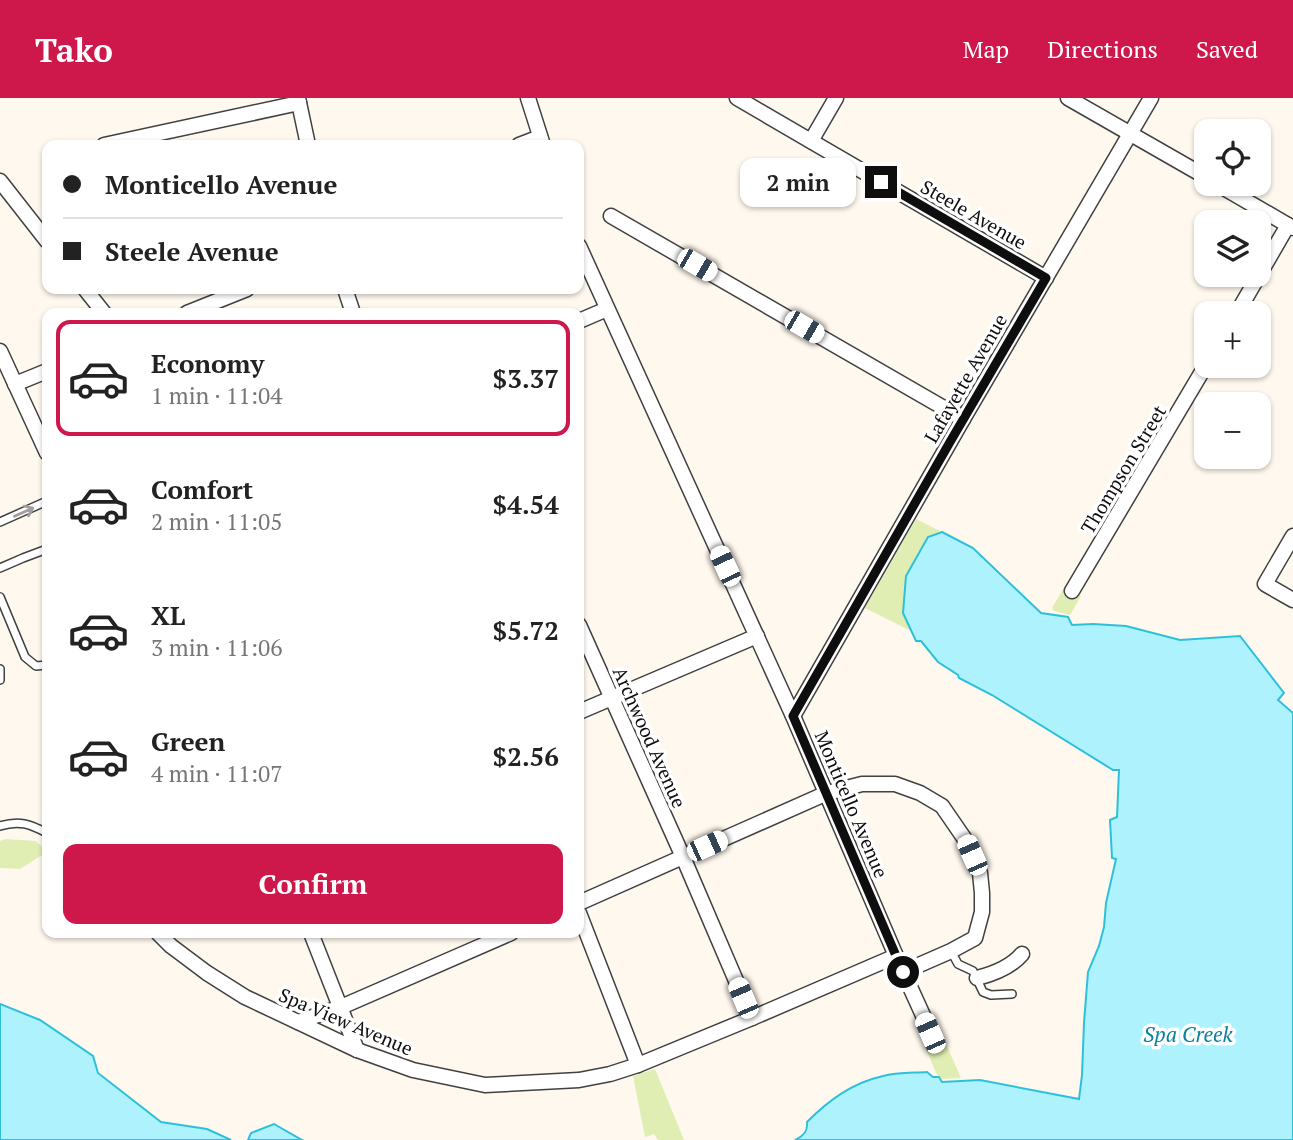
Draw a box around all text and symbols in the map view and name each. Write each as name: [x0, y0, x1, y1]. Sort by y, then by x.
text: Tako: [35, 28, 113, 71]
text: Map: [963, 33, 1009, 65]
text: Directions: [1047, 33, 1158, 65]
text: Saved: [1196, 33, 1258, 65]
map controls: [1194, 119, 1271, 469]
button: locate: [1194, 119, 1271, 196]
callout: 2 min: [741, 158, 856, 206]
route end: [865, 166, 897, 198]
text: Monticello Avenue: [105, 167, 337, 201]
text: 2 min: [767, 167, 829, 198]
street label: Steele Avenue: [917, 174, 1031, 254]
button: layers: [1194, 210, 1271, 287]
text: Steele Avenue: [105, 234, 279, 268]
car: [674, 245, 721, 285]
button: +: [1194, 301, 1271, 378]
car: [781, 307, 828, 347]
street label: Lafayette Avenue: [918, 309, 1012, 447]
text: Economy: [151, 346, 264, 380]
icon: car: [67, 347, 130, 410]
text: $3.37: [493, 361, 559, 395]
text: 1 min · 11:04: [151, 380, 283, 411]
button: −: [1194, 392, 1271, 469]
street label: Thompson Street: [1075, 400, 1171, 538]
text: Comfort: [151, 472, 253, 506]
icon: car: [67, 473, 130, 536]
text: $4.54: [493, 487, 559, 521]
one-way arrow: [13, 505, 34, 518]
text: 2 min · 11:05: [151, 506, 283, 537]
car: [707, 543, 744, 589]
text: XL: [151, 598, 185, 632]
icon: car: [67, 599, 130, 662]
text: $5.72: [493, 613, 559, 647]
text: 3 min · 11:06: [151, 632, 283, 663]
street label: Archwood Avenue: [608, 663, 692, 811]
text: Green: [151, 724, 225, 758]
icon: car: [67, 725, 130, 788]
street label: Monticello Avenue: [810, 727, 894, 881]
text: $2.56: [493, 739, 559, 773]
text: 4 min · 11:07: [151, 758, 283, 789]
car: [684, 828, 731, 864]
car: [954, 832, 991, 878]
button: Confirm: [63, 844, 563, 924]
route start: [887, 956, 919, 988]
car: [726, 975, 761, 1021]
street label: Spa View Avenue: [275, 982, 417, 1060]
car: [912, 1010, 949, 1056]
water label: Spa Creek: [1143, 1020, 1234, 1048]

